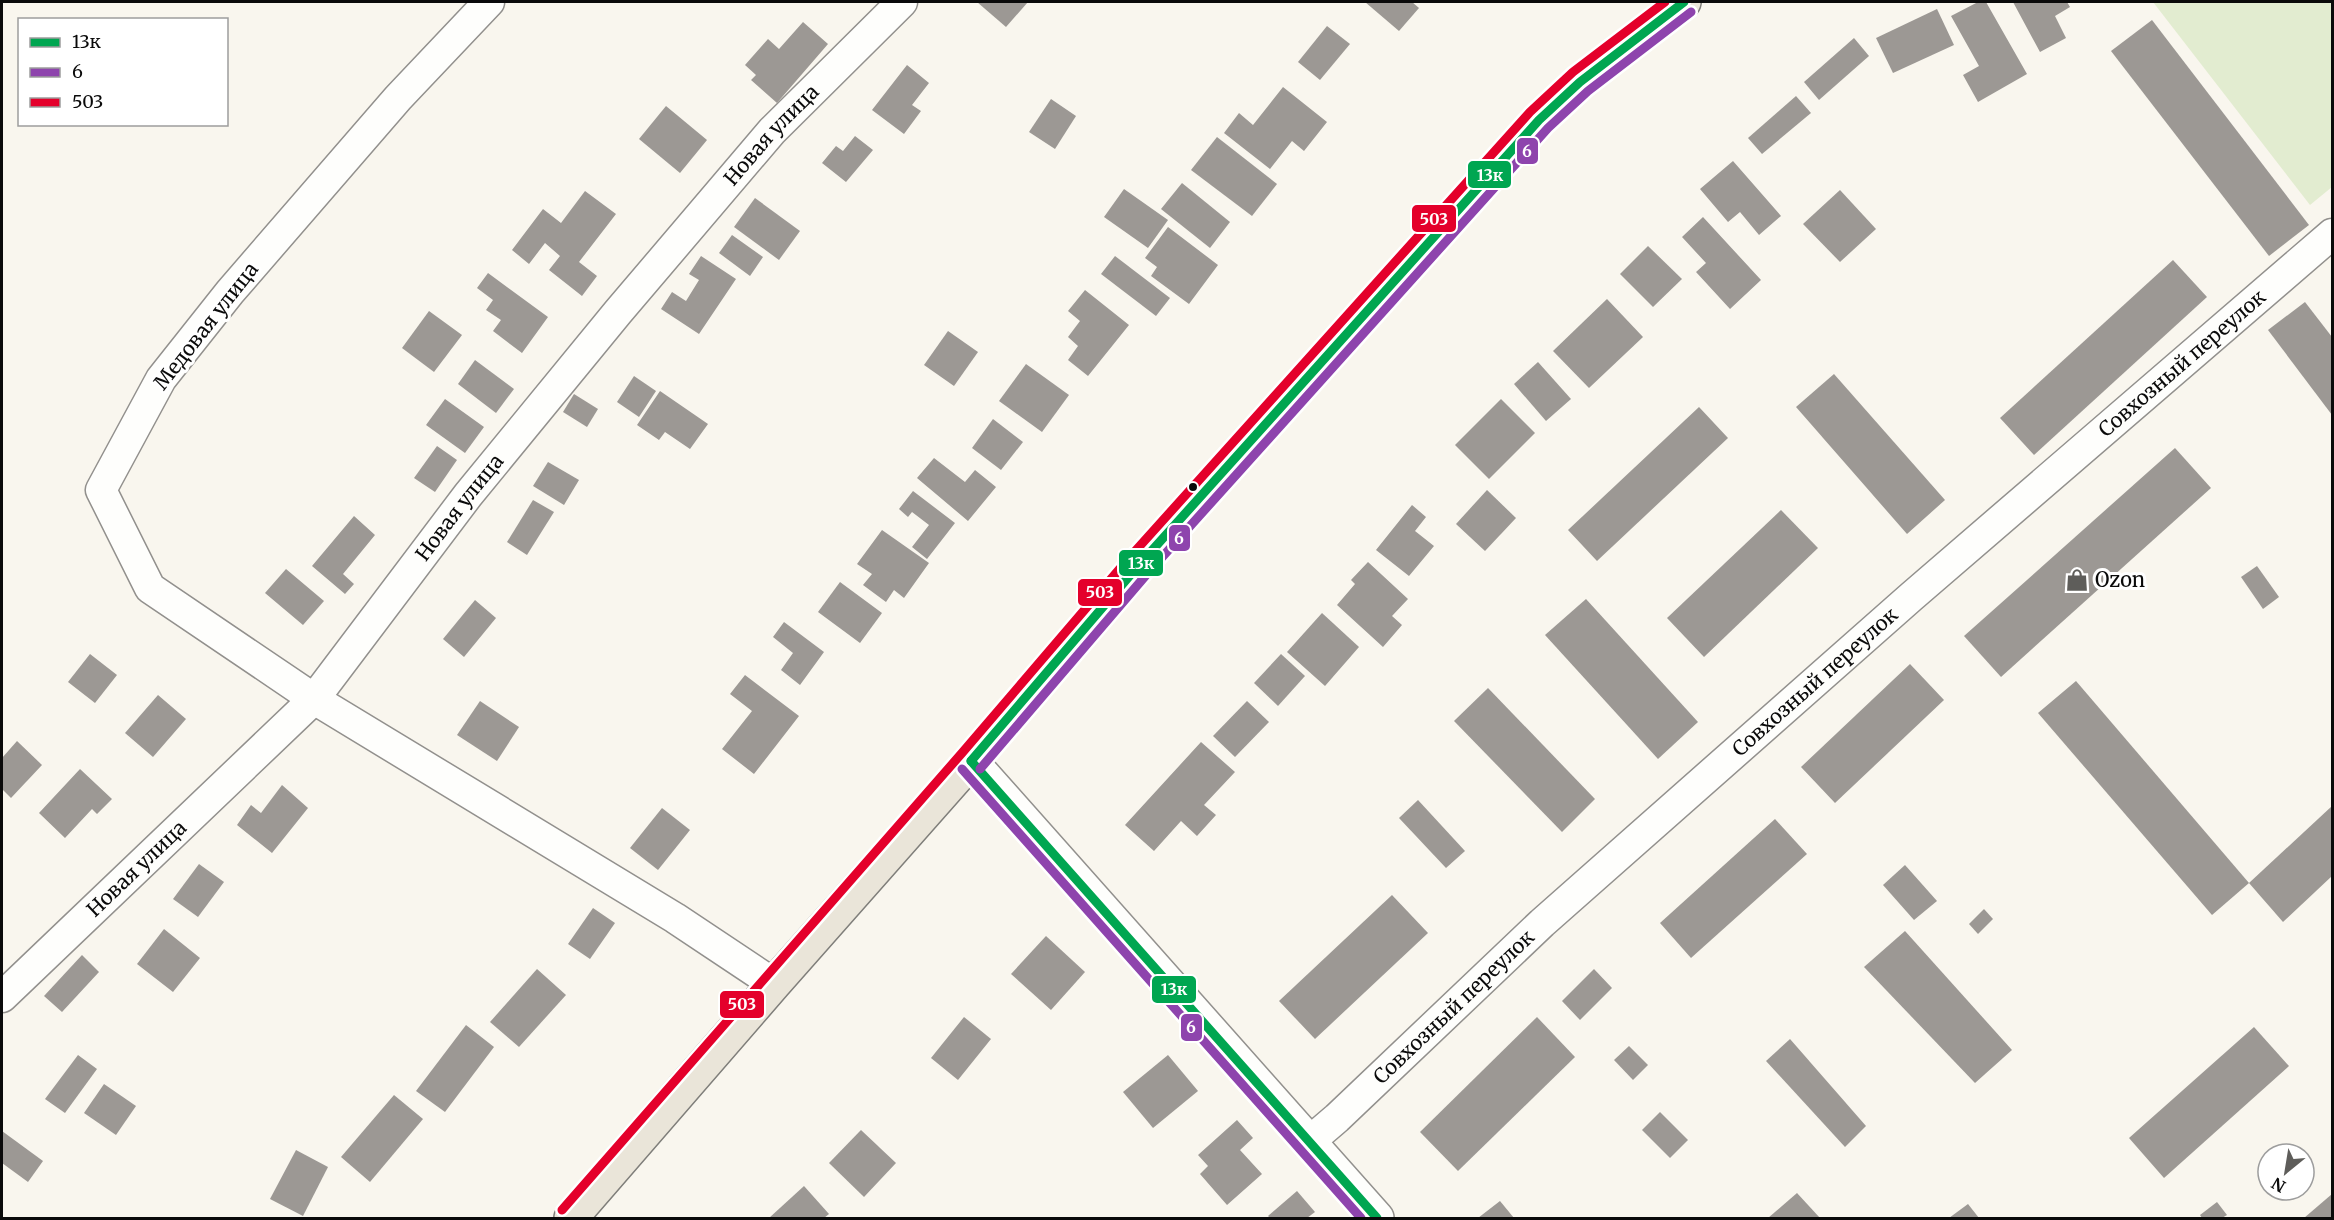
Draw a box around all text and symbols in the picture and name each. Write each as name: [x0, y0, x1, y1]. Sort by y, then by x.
legend: [18, 18, 228, 126]
text: 13к: [72, 30, 102, 53]
text: 6: [72, 60, 83, 83]
street label: Новая улица: [718, 79, 824, 190]
text: 503: [72, 90, 103, 113]
line badge: 6: [1516, 137, 1539, 165]
text: 6: [1522, 141, 1532, 161]
line badge: 13к: [1467, 160, 1512, 189]
text: 13к: [1477, 165, 1504, 185]
line badge: 503: [1411, 204, 1457, 233]
text: 503: [1420, 209, 1448, 229]
street label: Медовая улица: [148, 257, 263, 394]
street label: Совхозный переулок: [2093, 284, 2271, 442]
street label: Новая улица: [410, 449, 509, 565]
unlabelled marker: [1187, 481, 1199, 493]
line badge: 6: [1168, 524, 1191, 552]
text: 6: [1174, 528, 1184, 548]
line badge: 13к: [1118, 549, 1164, 577]
text: 13к: [1128, 553, 1155, 573]
shop icon: Ozon: [2064, 567, 2090, 593]
place label: Ozon: [2095, 567, 2145, 592]
line badge: 503: [1077, 578, 1123, 607]
text: 503: [1086, 582, 1114, 602]
street label: Совхозный переулок: [1727, 602, 1903, 761]
street label: Новая улица: [81, 815, 191, 922]
street label: Совхозный переулок: [1368, 924, 1539, 1089]
line badge: 13к: [1151, 975, 1197, 1004]
text: 13к: [1161, 979, 1188, 999]
line badge: 503: [719, 990, 765, 1019]
text: 503: [728, 994, 756, 1014]
line badge: 6: [1180, 1013, 1203, 1042]
text: 6: [1186, 1017, 1196, 1037]
north arrow: [2256, 1142, 2316, 1202]
text: N: [2268, 1173, 2289, 1197]

